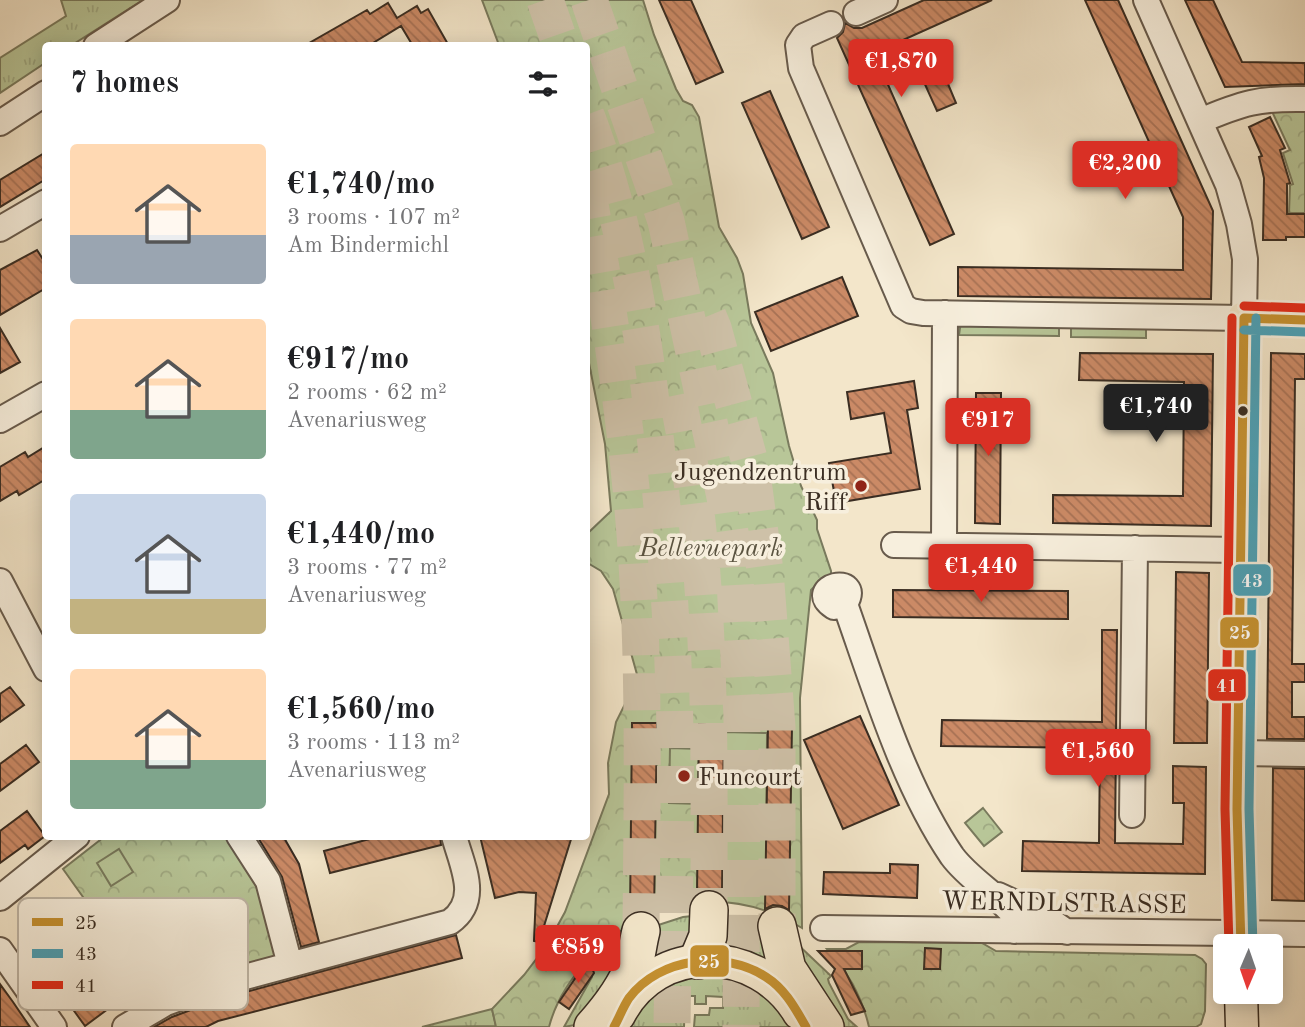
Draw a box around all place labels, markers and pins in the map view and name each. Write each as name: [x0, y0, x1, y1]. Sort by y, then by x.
pin: €1,870: [844, 40, 958, 99]
pin: €2,200: [1068, 142, 1182, 201]
pin: €1,740: [1099, 384, 1213, 444]
pin: €917: [947, 398, 1029, 458]
unlabelled marker: [1236, 404, 1250, 418]
place label: Jugendzentrum Riff: [674, 460, 848, 516]
marker: Jugendzentrum Riff: [853, 478, 869, 494]
pin: €1,440: [924, 544, 1038, 604]
pin: €1,560: [1041, 730, 1155, 789]
place label: Funcourt: [698, 765, 801, 791]
marker: Funcourt: [676, 768, 692, 784]
pin: €859: [537, 926, 619, 985]

